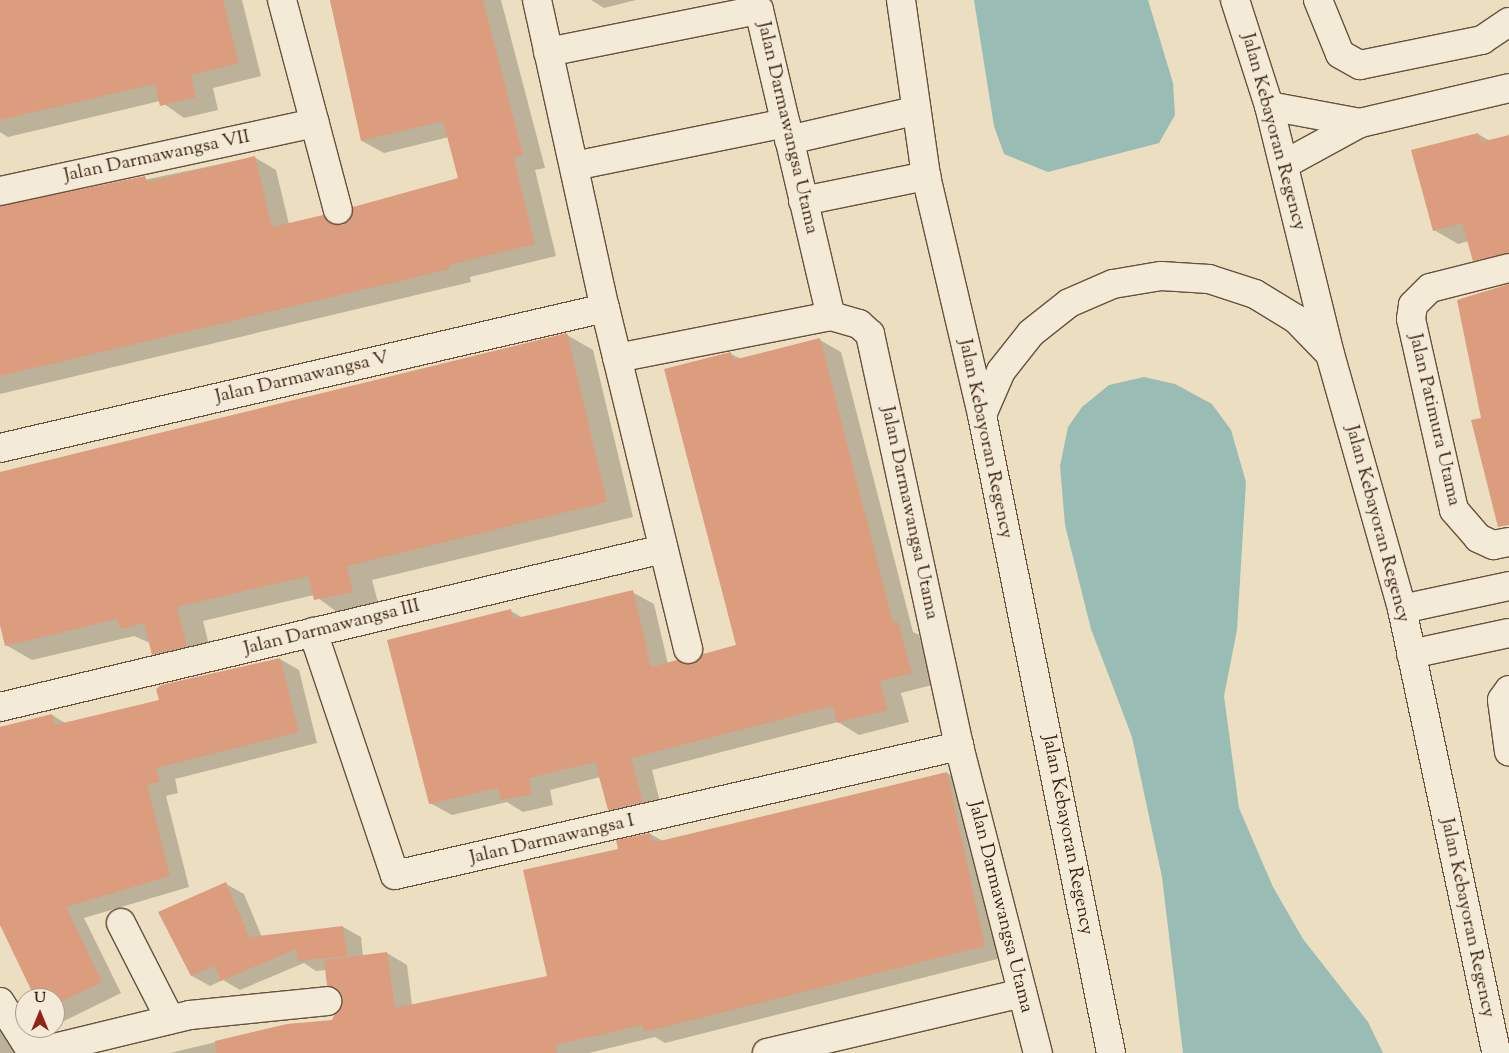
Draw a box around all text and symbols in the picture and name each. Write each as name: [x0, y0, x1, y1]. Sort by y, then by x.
street label: Jalan Darmawangsa Utama: [751, 20, 823, 236]
street label: Jalan Kebayoran Regency: [1236, 31, 1310, 233]
street label: Jalan Darmawangsa VII: [62, 126, 252, 188]
street label: Jalan Patimura Utama: [1403, 332, 1465, 508]
street label: Jalan Kebayoran Regency: [953, 337, 1017, 541]
street label: Jalan Darmawangsa V: [213, 347, 391, 409]
street label: Jalan Darmawangsa Utama: [875, 404, 943, 622]
street label: Jalan Kebayoran Regency: [1340, 423, 1414, 625]
street label: Jalan Darmawangsa III: [242, 595, 422, 661]
street label: Jalan Kebayoran Regency: [1036, 733, 1098, 937]
street label: Jalan Darmawangsa Utama: [963, 799, 1037, 1015]
street label: Jalan Darmawangsa I: [467, 810, 637, 870]
street label: Jalan Kebayoran Regency: [1435, 816, 1499, 1020]
north arrow: [15, 988, 65, 1038]
text: U: [34, 989, 46, 1009]

